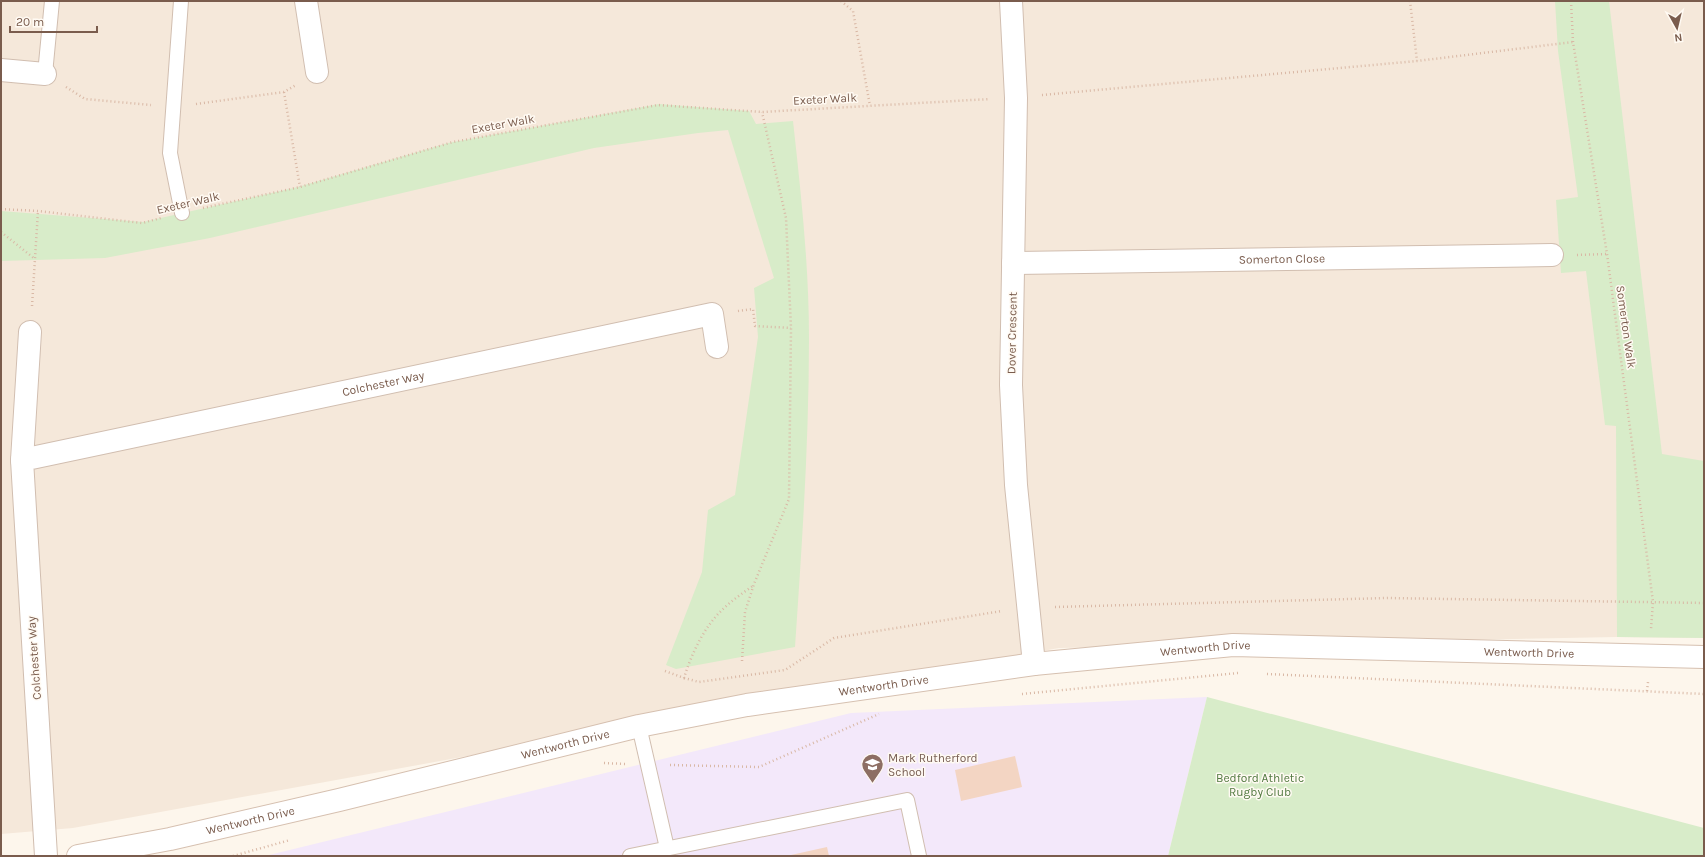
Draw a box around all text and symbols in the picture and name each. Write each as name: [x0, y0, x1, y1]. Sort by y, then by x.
scale bar: [10, 8, 97, 34]
north arrow: [1657, 8, 1697, 48]
text: 20 m: [16, 15, 44, 29]
text: N: [1674, 30, 1683, 44]
street label: Exeter Walk: [793, 90, 858, 108]
street label: Exeter Walk: [470, 112, 536, 136]
street label: Exeter Walk: [155, 189, 221, 217]
street label: Somerton Close: [1239, 251, 1325, 267]
street label: Somerton Walk: [1613, 285, 1639, 370]
street label: Dover Crescent: [1004, 291, 1020, 374]
street label: Colchester Way: [341, 368, 426, 399]
street label: Colchester Way: [24, 615, 44, 700]
street label: Wentworth Drive: [1160, 638, 1251, 659]
street label: Wentworth Drive: [1484, 644, 1575, 661]
street label: Wentworth Drive: [838, 672, 929, 699]
street label: Wentworth Drive: [520, 727, 611, 762]
place label: Mark Rutherford School: [888, 751, 978, 779]
school or university icon: Mark Rutherford School: [859, 752, 885, 785]
park label: Bedford Athletic Rugby Club: [1216, 771, 1304, 799]
street label: Wentworth Drive: [205, 803, 296, 837]

